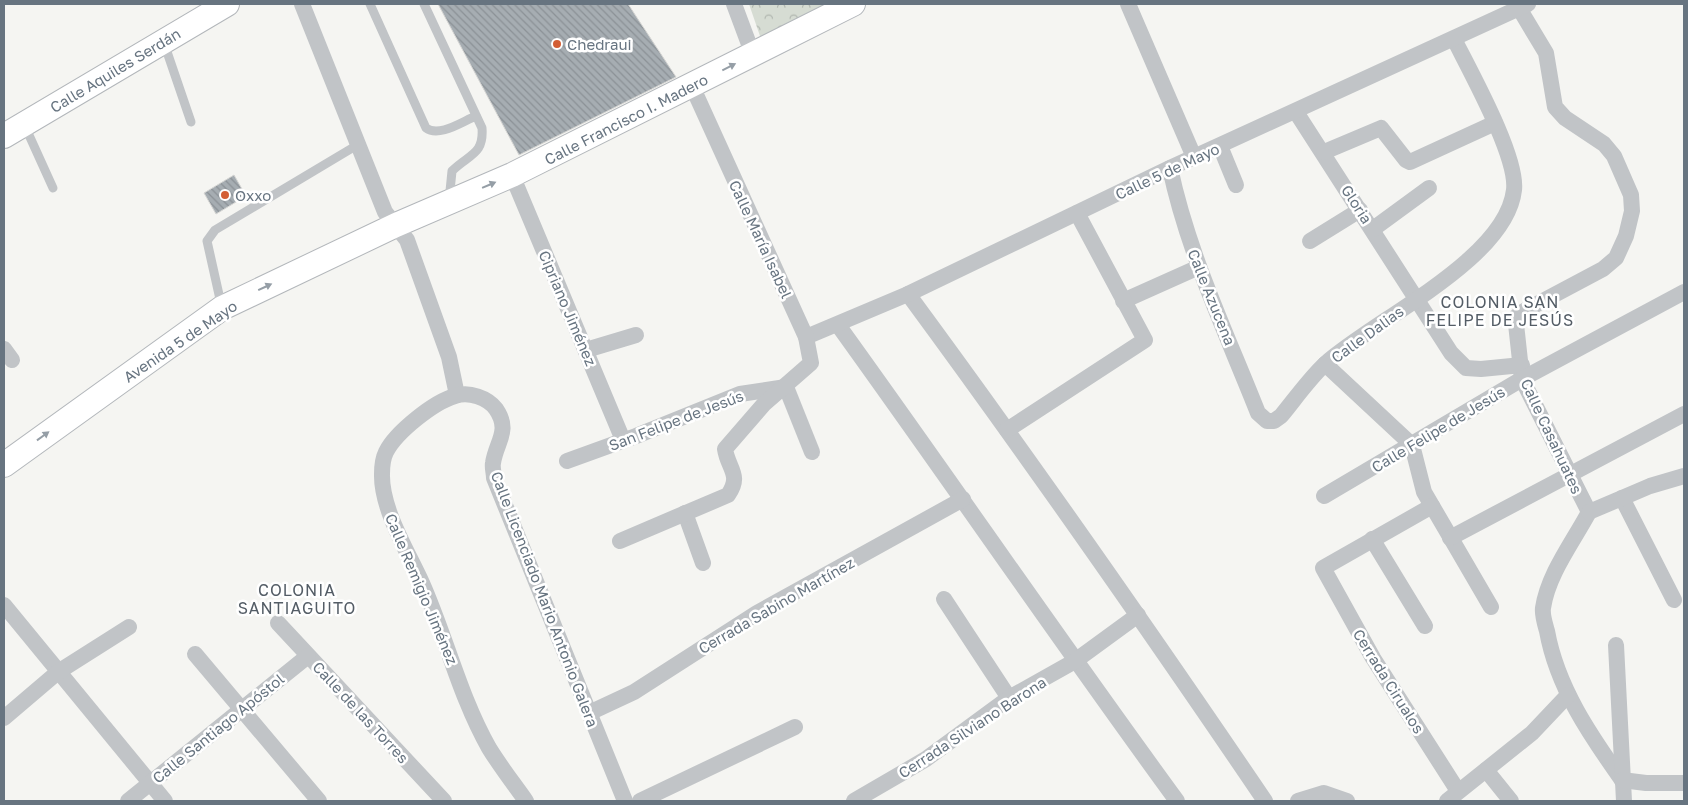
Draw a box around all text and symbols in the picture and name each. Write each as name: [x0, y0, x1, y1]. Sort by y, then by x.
street label: Calle Aquiles Serdán: [47, 24, 183, 116]
place label: Chedraui: [567, 35, 632, 53]
marker: Chedraui: [551, 38, 563, 50]
one-way arrow: [721, 63, 736, 71]
street label: Calle Francisco I. Madero: [541, 70, 711, 168]
street label: Calle 5 de Mayo: [1112, 139, 1222, 203]
street label: Calle María Isabel: [726, 177, 796, 301]
one-way arrow: [482, 181, 496, 189]
street label: Gloria: [1338, 181, 1376, 227]
place label: Oxxo: [235, 186, 271, 204]
marker: Oxxo: [219, 189, 231, 201]
street label: Calle Azucena: [1185, 246, 1239, 348]
street label: Cipriano Jiménez: [536, 248, 601, 369]
one-way arrow: [258, 283, 272, 291]
district label: COLONIA SAN FELIPE DE JESÚS: [1426, 292, 1574, 330]
street label: Avenida 5 de Mayo: [120, 296, 240, 386]
street label: Calle Dalias: [1327, 302, 1407, 366]
street label: Calle Casahuates: [1517, 376, 1587, 496]
street label: Calle Felipe de Jesús: [1368, 382, 1508, 476]
street label: San Felipe de Jesús: [606, 386, 746, 454]
one-way arrow: [36, 431, 49, 442]
street label: Calle Licenciado Mario Antonio Galera: [488, 469, 602, 729]
street label: Calle Remigio Jiménez: [382, 511, 462, 668]
street label: Cerrada Sabino Martínez: [695, 553, 857, 657]
district label: COLONIA SANTIAGUITO: [238, 580, 356, 618]
street label: Cerrada Cirualos: [1350, 626, 1428, 737]
street label: Calle de las Torres: [309, 657, 413, 767]
street label: Calle Santiago Apóstol: [149, 669, 288, 787]
street label: Cerrada Silviano Barona: [895, 673, 1049, 781]

